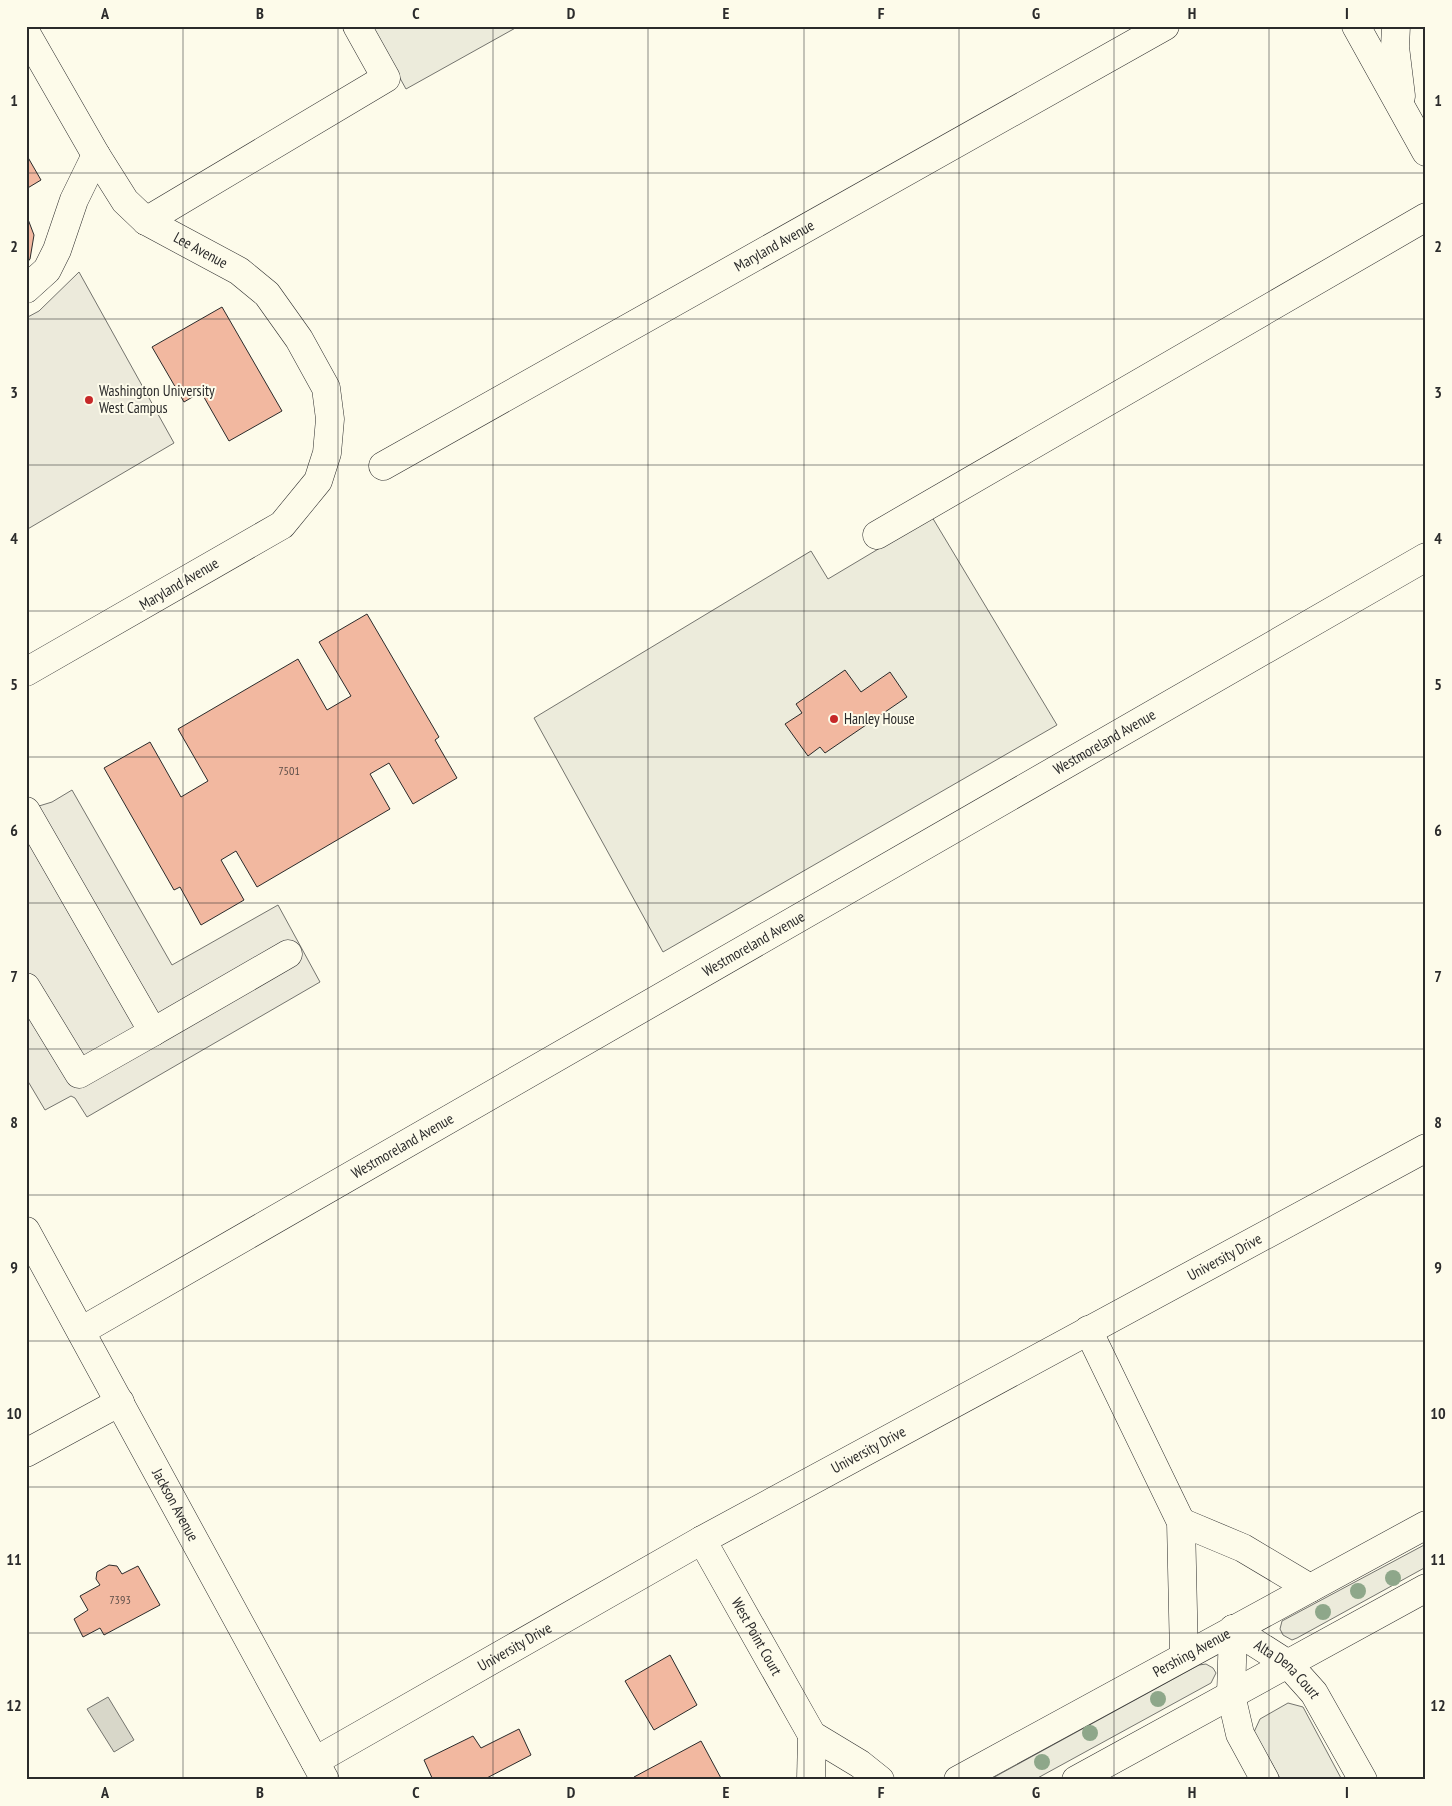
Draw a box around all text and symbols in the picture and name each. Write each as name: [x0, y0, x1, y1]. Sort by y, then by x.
text: A: [100, 3, 110, 23]
text: B: [256, 3, 264, 23]
text: C: [412, 3, 420, 23]
text: D: [567, 3, 576, 23]
text: E: [723, 3, 730, 23]
text: F: [878, 3, 885, 23]
text: G: [1032, 3, 1040, 23]
text: H: [1188, 3, 1196, 23]
text: I: [1345, 3, 1349, 23]
text: 1: [10, 90, 18, 110]
text: 1: [1434, 90, 1442, 110]
street label: Maryland Avenue: [731, 215, 817, 275]
street label: Lee Avenue: [170, 228, 231, 272]
text: 2: [10, 236, 18, 256]
text: 2: [1434, 236, 1442, 256]
place label: Washington University West Campus: [99, 381, 215, 417]
text: 3: [10, 382, 18, 402]
text: 3: [1434, 382, 1442, 402]
marker: Washington University West Campus: [83, 394, 95, 406]
text: 4: [10, 528, 18, 548]
text: 4: [1434, 528, 1442, 548]
street label: Maryland Avenue: [136, 553, 222, 614]
text: 5: [10, 674, 18, 694]
text: 5: [1434, 674, 1442, 694]
street label: Westmoreland Avenue: [1050, 705, 1159, 778]
place label: Hanley House: [844, 709, 915, 728]
marker: Hanley House: [828, 713, 840, 725]
house number: 7501: [278, 763, 300, 778]
text: 6: [10, 820, 18, 840]
text: 6: [1434, 820, 1442, 840]
street label: Westmoreland Avenue: [699, 907, 808, 980]
text: 7: [10, 966, 18, 986]
text: 7: [1434, 966, 1442, 986]
street label: Westmoreland Avenue: [348, 1109, 457, 1182]
text: 8: [10, 1112, 18, 1132]
text: 8: [1434, 1112, 1442, 1132]
street label: University Drive: [1184, 1229, 1265, 1284]
text: 9: [10, 1257, 18, 1277]
text: 9: [1434, 1257, 1442, 1277]
text: 10: [6, 1403, 22, 1423]
text: 10: [1430, 1403, 1446, 1423]
street label: University Drive: [828, 1422, 909, 1477]
street label: Jackson Avenue: [148, 1464, 203, 1544]
text: 11: [6, 1549, 22, 1569]
text: 11: [1430, 1549, 1446, 1569]
house number: 7393: [109, 1592, 131, 1607]
street label: West Point Court: [728, 1594, 786, 1679]
street label: University Drive: [474, 1618, 555, 1675]
street label: Pershing Avenue: [1149, 1624, 1233, 1681]
street label: Alta Dena Court: [1251, 1635, 1325, 1702]
text: 12: [6, 1695, 22, 1715]
text: 12: [1430, 1695, 1446, 1715]
text: A: [100, 1782, 110, 1802]
text: B: [256, 1782, 264, 1802]
text: C: [412, 1782, 420, 1802]
text: D: [567, 1782, 576, 1802]
text: E: [723, 1782, 730, 1802]
text: F: [878, 1782, 885, 1802]
text: G: [1032, 1782, 1040, 1802]
text: H: [1188, 1782, 1196, 1802]
text: I: [1345, 1782, 1349, 1802]

